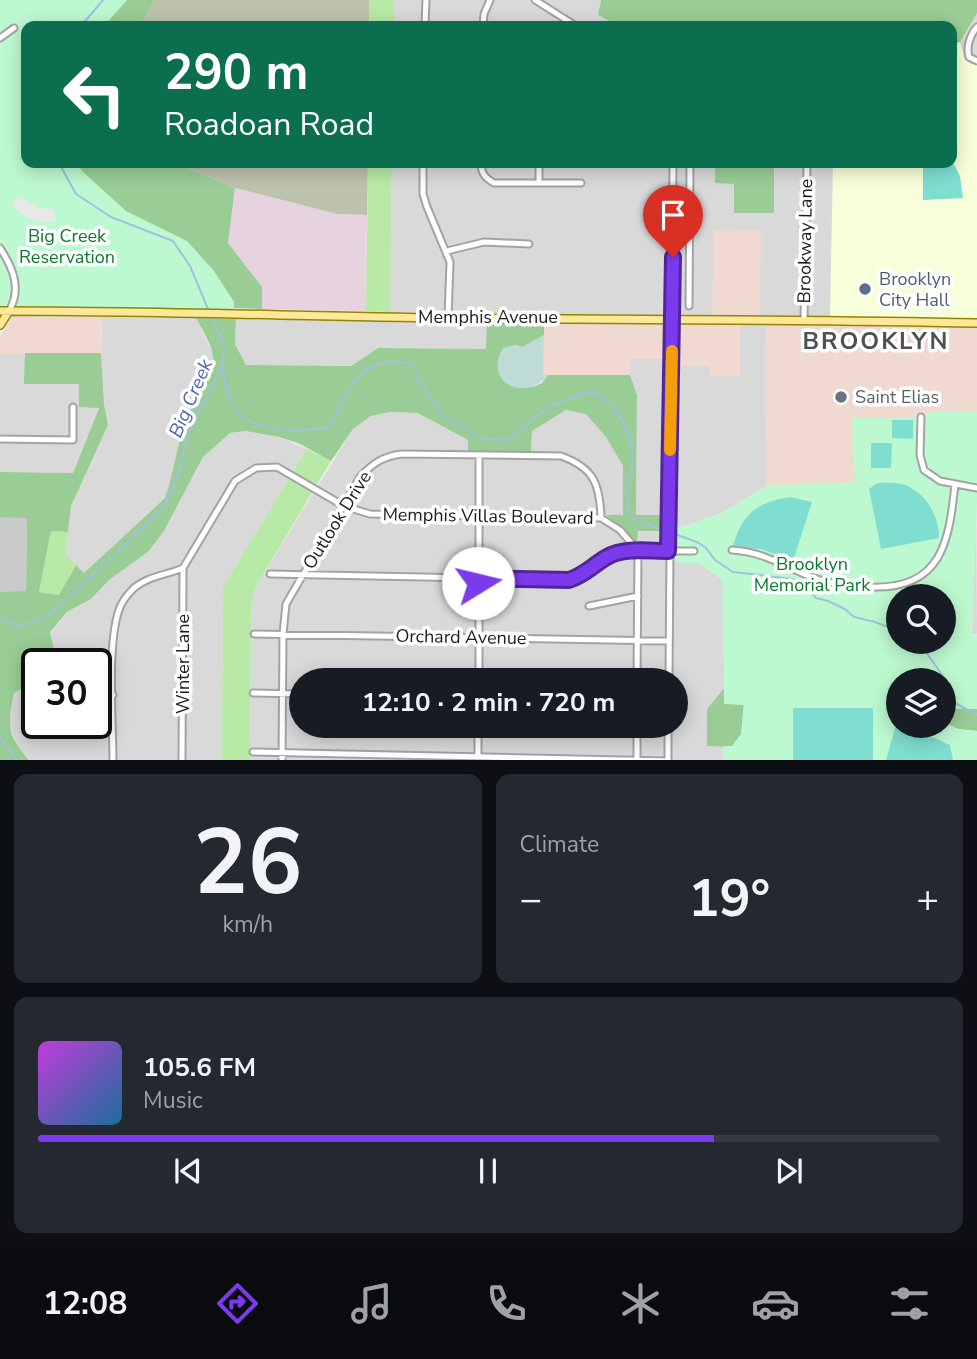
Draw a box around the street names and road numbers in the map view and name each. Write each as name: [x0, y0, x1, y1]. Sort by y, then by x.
street label: Brookway Lane: [792, 178, 818, 304]
street label: Memphis Avenue: [418, 305, 558, 329]
street label: Outlook Drive: [297, 466, 377, 574]
street label: Memphis Villas Boulevard: [382, 502, 594, 530]
street label: Winter Lane: [171, 614, 195, 714]
street label: Orchard Avenue: [395, 624, 527, 650]

